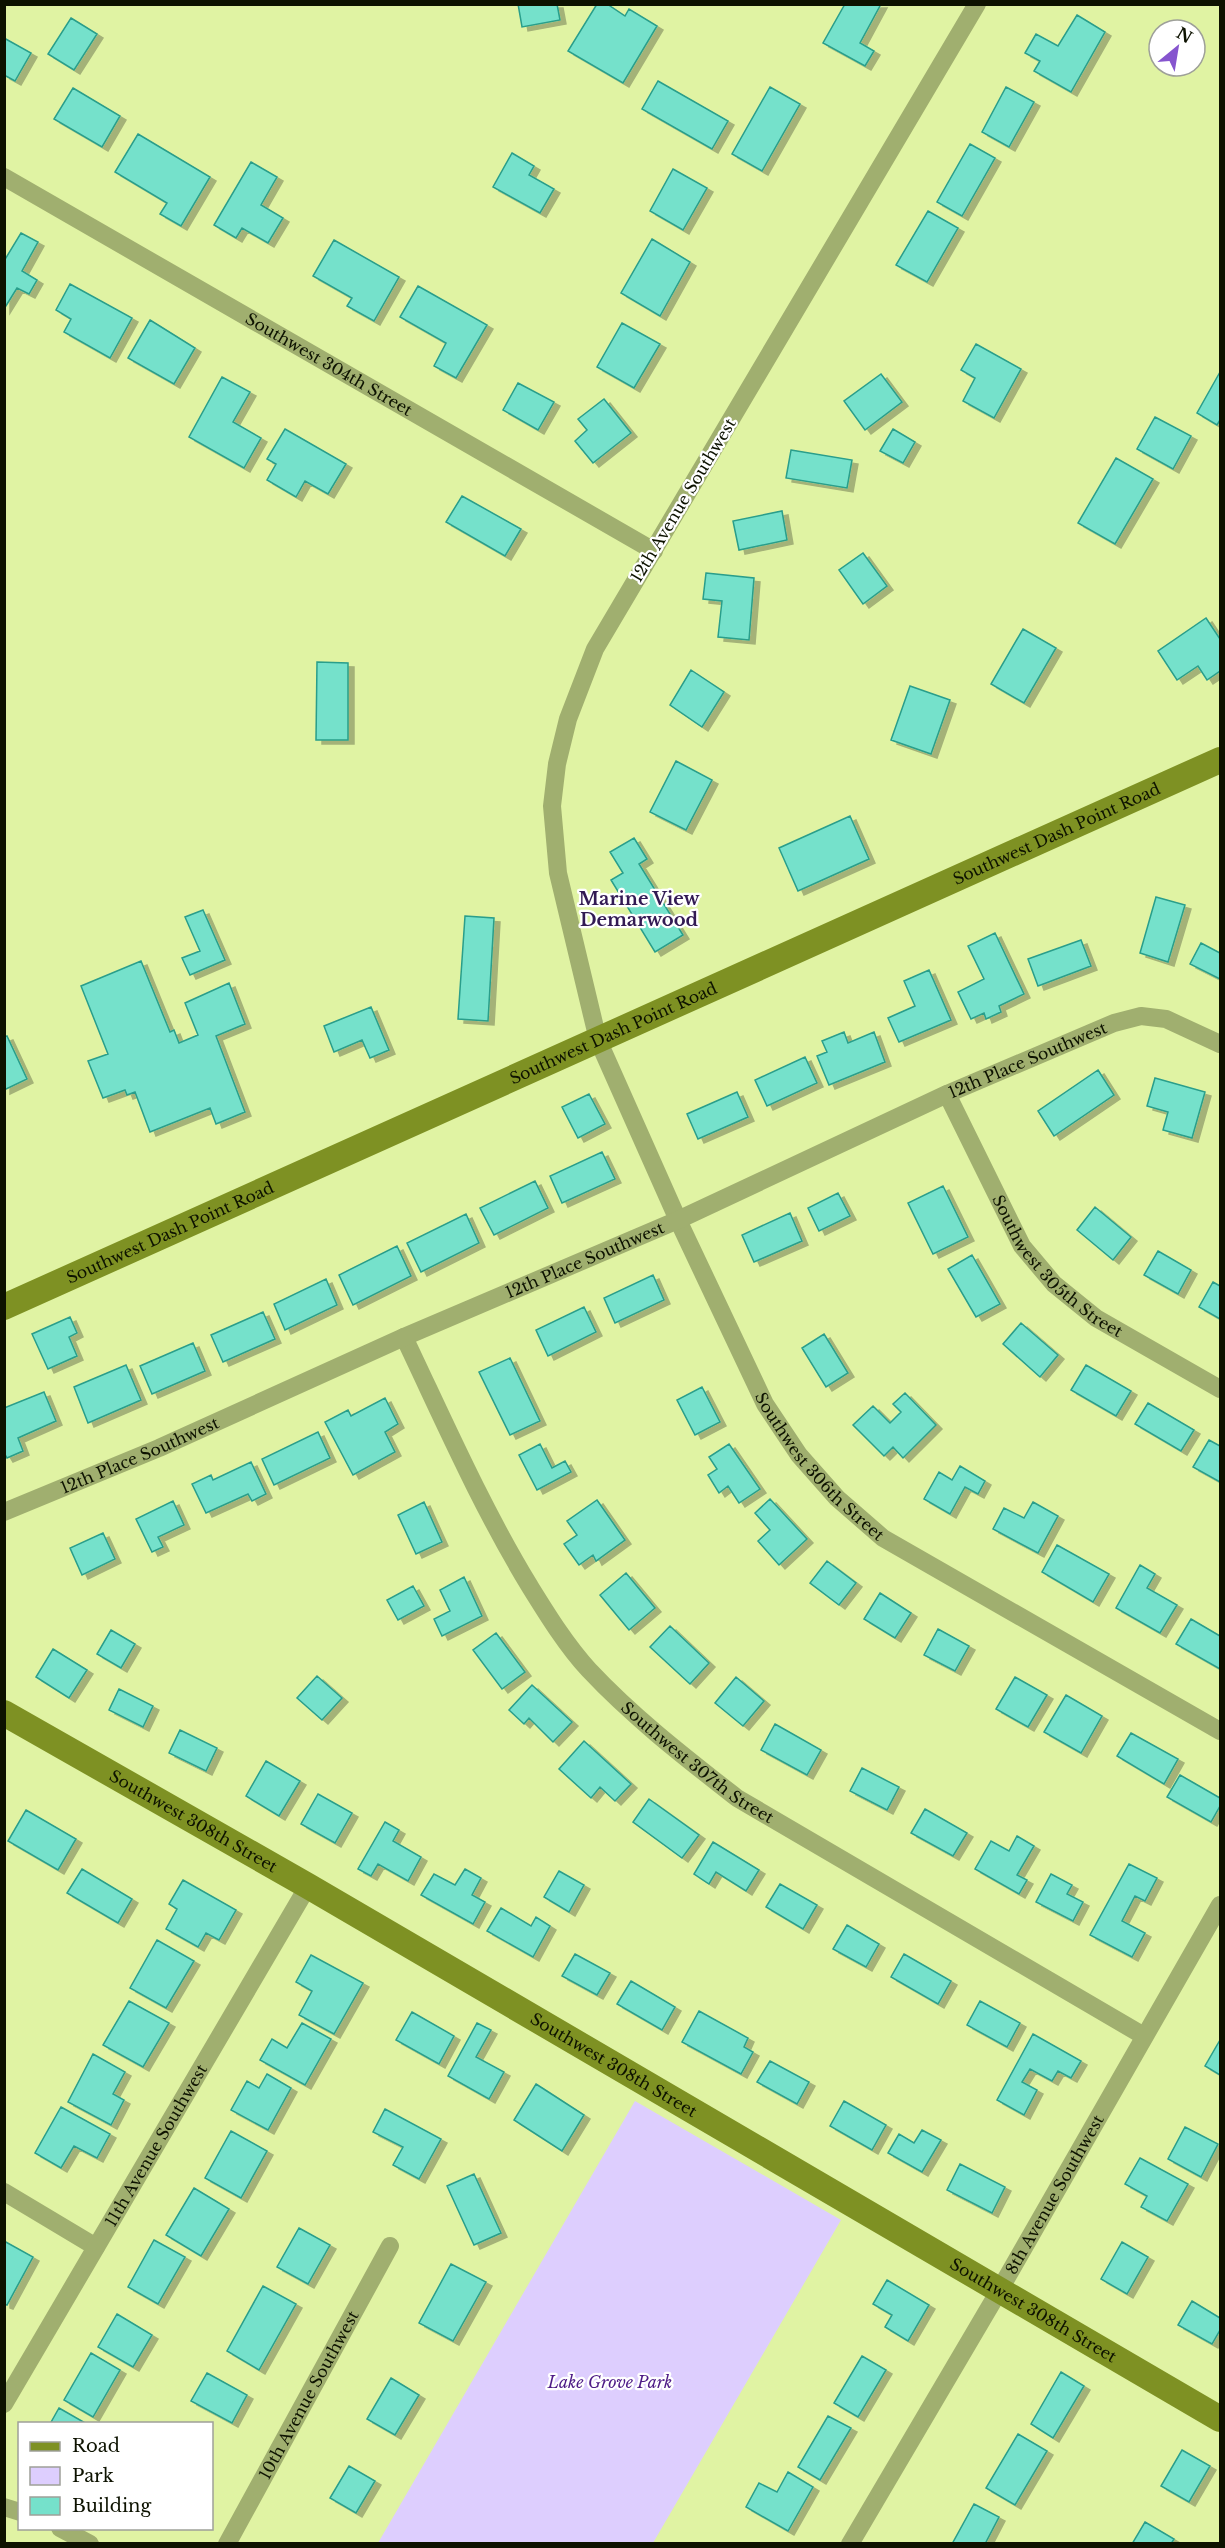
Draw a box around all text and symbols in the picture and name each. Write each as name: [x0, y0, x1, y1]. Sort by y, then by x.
north arrow: [1147, 18, 1207, 78]
text: N: [1173, 23, 1196, 47]
street label: Southwest 304th Street: [242, 308, 416, 420]
street label: 12th Avenue Southwest: [626, 414, 740, 586]
street label: Southwest Dash Point Road: [950, 778, 1163, 889]
district label: Marine View Demarwood: [578, 888, 701, 931]
street label: Southwest Dash Point Road: [506, 978, 720, 1088]
street label: 12th Place Southwest: [945, 1017, 1110, 1102]
street label: Southwest Dash Point Road: [63, 1177, 277, 1288]
street label: Southwest 305th Street: [988, 1191, 1126, 1341]
street label: 12th Place Southwest: [502, 1217, 667, 1303]
street label: Southwest 306th Street: [751, 1389, 889, 1545]
street label: 12th Place Southwest: [57, 1412, 222, 1498]
street label: Southwest 307th Street: [617, 1697, 778, 1827]
street label: Southwest 308th Street: [106, 1765, 281, 1876]
street label: Southwest 308th Street: [527, 2008, 701, 2121]
street label: 11th Avenue Southwest: [100, 2060, 211, 2230]
street label: 8th Avenue Southwest: [1001, 2111, 1108, 2278]
street label: Southwest 308th Street: [947, 2253, 1120, 2366]
street label: 10th Avenue Southwest: [254, 2307, 363, 2483]
park label: Lake Grove Park: [547, 2372, 672, 2392]
legend: [18, 2422, 213, 2530]
text: Road: [72, 2435, 120, 2457]
text: Park: [72, 2465, 114, 2487]
text: Building: [72, 2495, 151, 2517]

